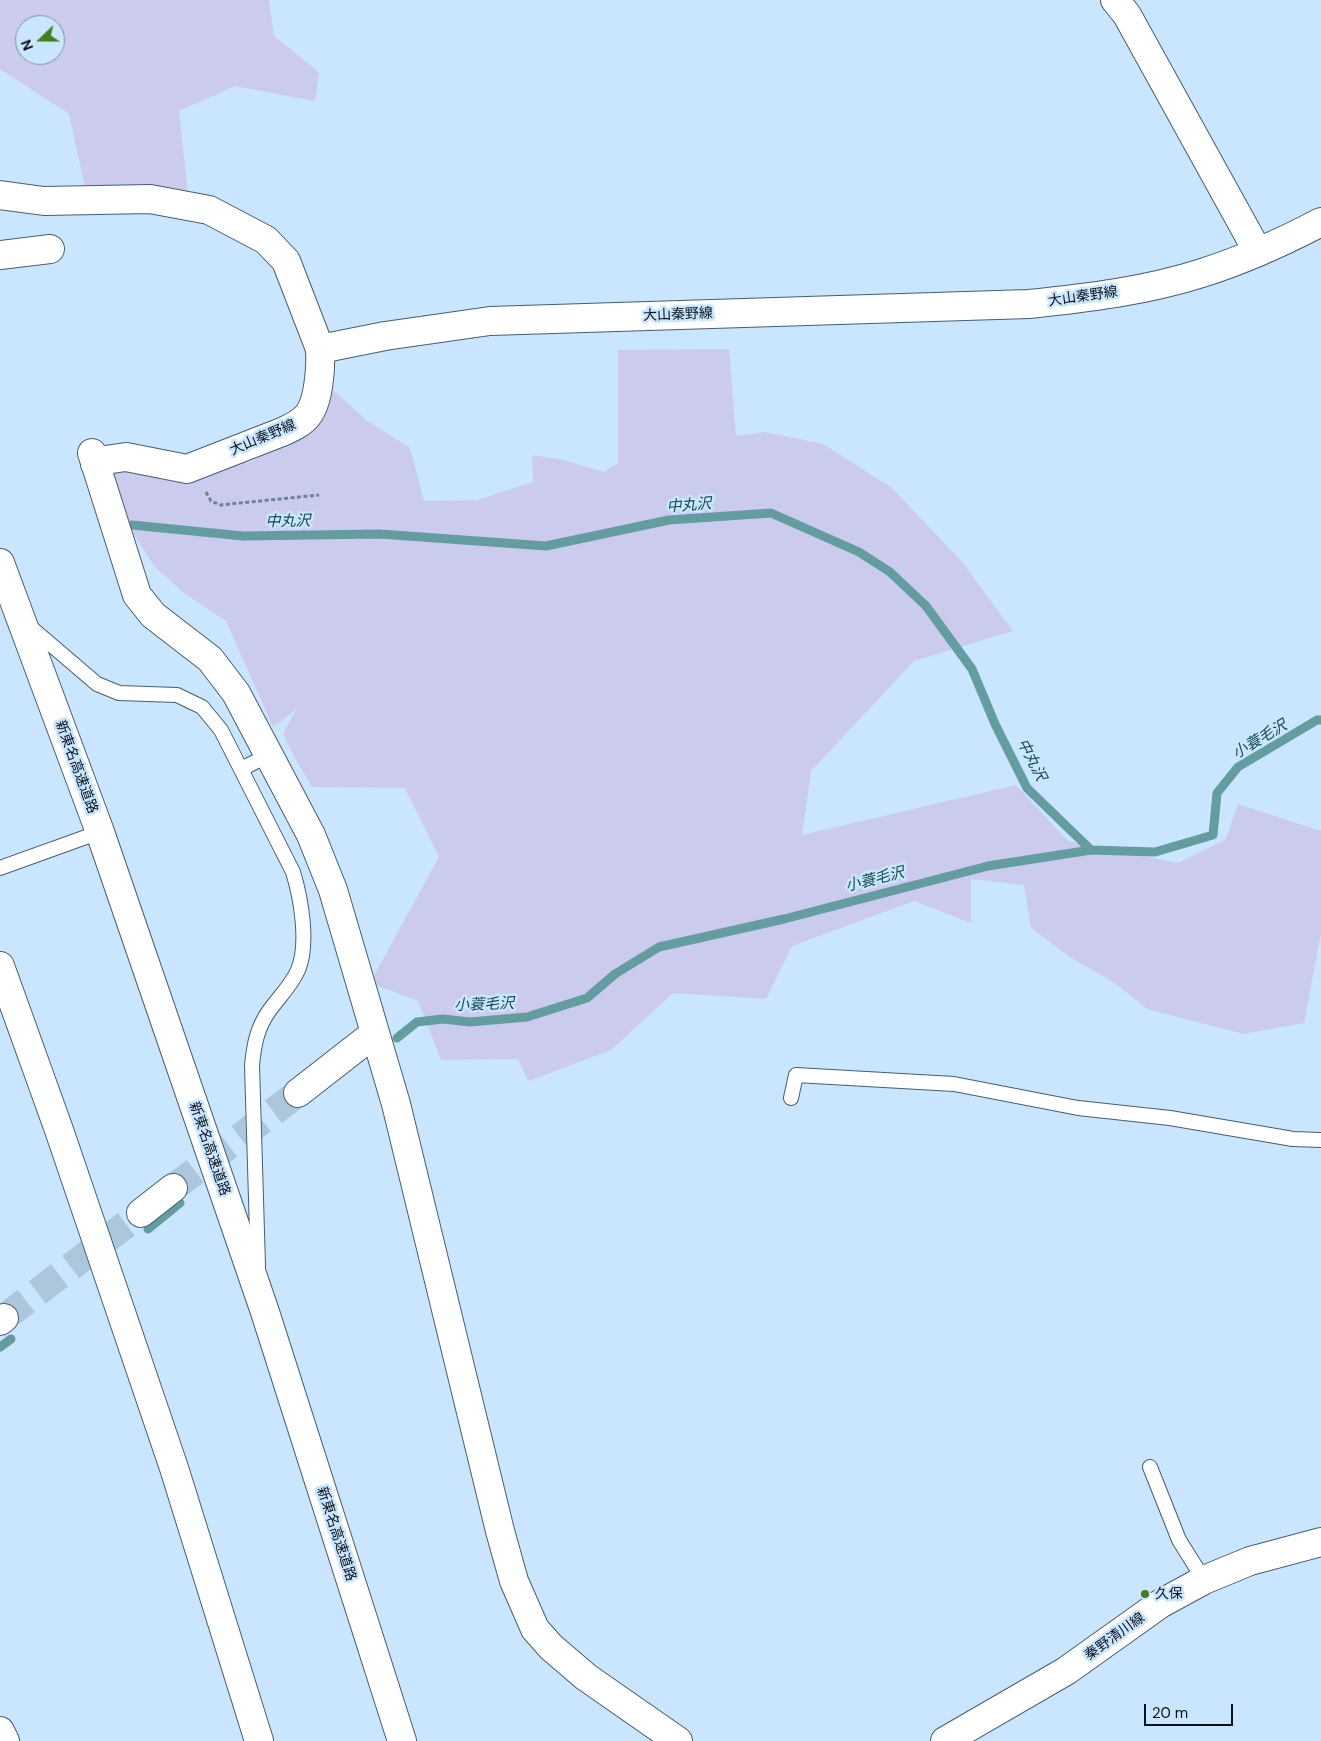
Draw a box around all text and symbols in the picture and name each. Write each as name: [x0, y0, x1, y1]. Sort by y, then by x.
north arrow: [15, 15, 65, 65]
text: N: [17, 37, 37, 53]
street label: 大山秦野線: [1047, 284, 1119, 310]
street label: 大山秦野線: [643, 305, 713, 325]
street label: 大山秦野線: [228, 417, 298, 459]
water label: 中丸沢: [666, 495, 712, 517]
water label: 中丸沢: [265, 513, 311, 531]
water label: 小蓑毛沢: [1230, 717, 1290, 763]
street label: 新東名高速道路: [51, 718, 101, 816]
water label: 中丸沢: [1013, 736, 1049, 784]
water label: 小蓑毛沢: [844, 864, 906, 896]
water label: 小蓑毛沢: [454, 995, 514, 1015]
street label: 新東名高速道路: [185, 1100, 233, 1198]
street label: 新東名高速道路: [313, 1485, 359, 1583]
place label: 久保: [1155, 1586, 1183, 1602]
marker: 久保: [1139, 1588, 1151, 1600]
street label: 秦野清川線: [1082, 1610, 1148, 1664]
scale bar: [1146, 1694, 1235, 1726]
text: 20 m: [1152, 1703, 1188, 1723]

